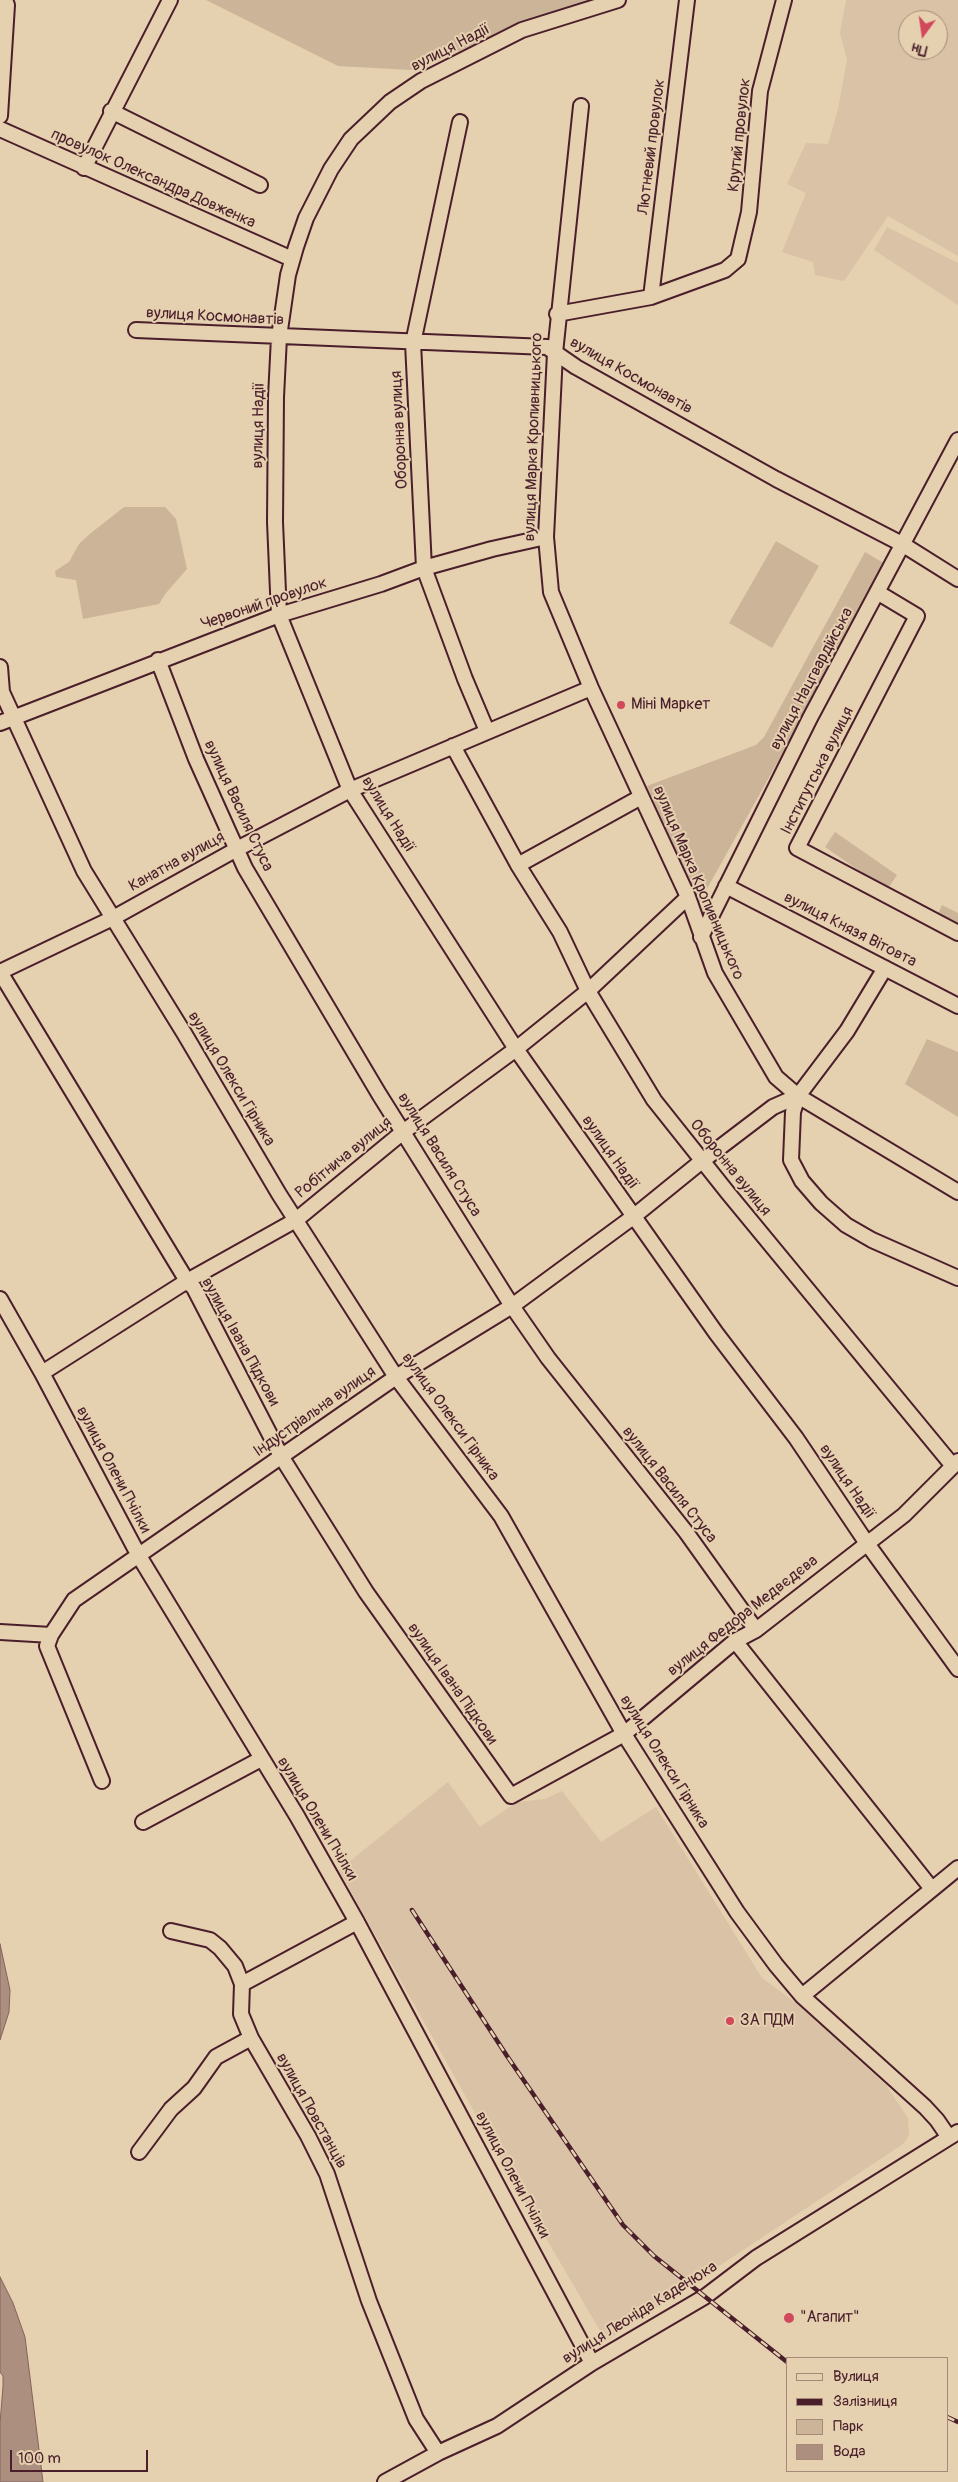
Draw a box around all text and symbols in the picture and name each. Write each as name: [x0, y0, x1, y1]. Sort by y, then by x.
north arrow: [898, 10, 948, 60]
street label: вулиця Надії: [408, 20, 494, 76]
text: Пн: [910, 39, 929, 59]
street label: Крутий провулок: [724, 77, 756, 193]
street label: Лютневий провулок: [634, 78, 670, 216]
street label: провулок Олександра Довженка: [48, 125, 258, 233]
street label: вулиця Космонавтів: [145, 304, 285, 330]
street label: вулиця Марка Кропивницького: [521, 332, 547, 542]
street label: вулиця Космонавтів: [566, 333, 696, 419]
street label: Оборонна вулиця: [387, 370, 413, 490]
street label: вулиця Надії: [249, 381, 269, 469]
street label: Червоний провулок: [198, 573, 330, 635]
street label: вулиця Нацгвардійська: [766, 605, 858, 753]
place label: Міні Маркет: [631, 695, 710, 715]
marker: Міні Маркет: [615, 699, 627, 711]
street label: Інститутська вулиця: [777, 704, 859, 838]
street label: вулиця Василя Стуса: [199, 737, 277, 875]
street label: вулиця Надії: [357, 773, 419, 857]
street label: вулиця Марка Кропивницького: [648, 783, 748, 983]
street label: Канатна вулиця: [126, 828, 228, 896]
street label: вулиця Князя Вітовта: [780, 888, 920, 972]
street label: вулиця Олекси Гірника: [183, 1008, 279, 1150]
street label: вулиця Василя Стуса: [393, 1089, 485, 1221]
street label: вулиця Надії: [577, 1112, 643, 1194]
street label: Робітнича вулиця: [292, 1113, 396, 1203]
street label: Оборонна вулиця: [685, 1116, 775, 1220]
street label: вулиця Івана Підкови: [197, 1274, 283, 1410]
street label: вулиця Олекси Гірника: [397, 1349, 503, 1485]
street label: Індустріальна вулиця: [250, 1363, 380, 1461]
street label: вулиця Олени Пчілки: [72, 1403, 154, 1537]
street label: вулиця Василя Стуса: [618, 1423, 720, 1547]
street label: вулиця Надії: [815, 1441, 879, 1523]
street label: вулиця Федора Медвєдєва: [664, 1551, 822, 1681]
street label: вулиця Івана Підкови: [403, 1620, 501, 1748]
street label: вулиця Олекси Гірника: [615, 1692, 713, 1832]
street label: вулиця Олени Пчілки: [273, 1754, 361, 1884]
place label: ЗА ПДМ: [740, 2011, 794, 2031]
marker: ЗА ПДМ: [724, 2015, 736, 2027]
street label: вулиця Повстанців: [271, 2050, 351, 2172]
street label: вулиця Олени Пчілки: [471, 2108, 553, 2242]
street label: вулиця Леоніда Каденюка: [559, 2257, 721, 2369]
place label: "Агапит": [800, 2308, 860, 2328]
marker: "Агапит": [782, 2311, 796, 2325]
legend: [786, 2357, 948, 2472]
text: Вулиця: [833, 2367, 879, 2386]
text: Залізниця: [833, 2392, 897, 2411]
text: Парк: [833, 2417, 864, 2436]
scale bar: [12, 2440, 150, 2472]
text: Вода: [833, 2442, 866, 2461]
text: 100 m: [18, 2449, 61, 2468]

